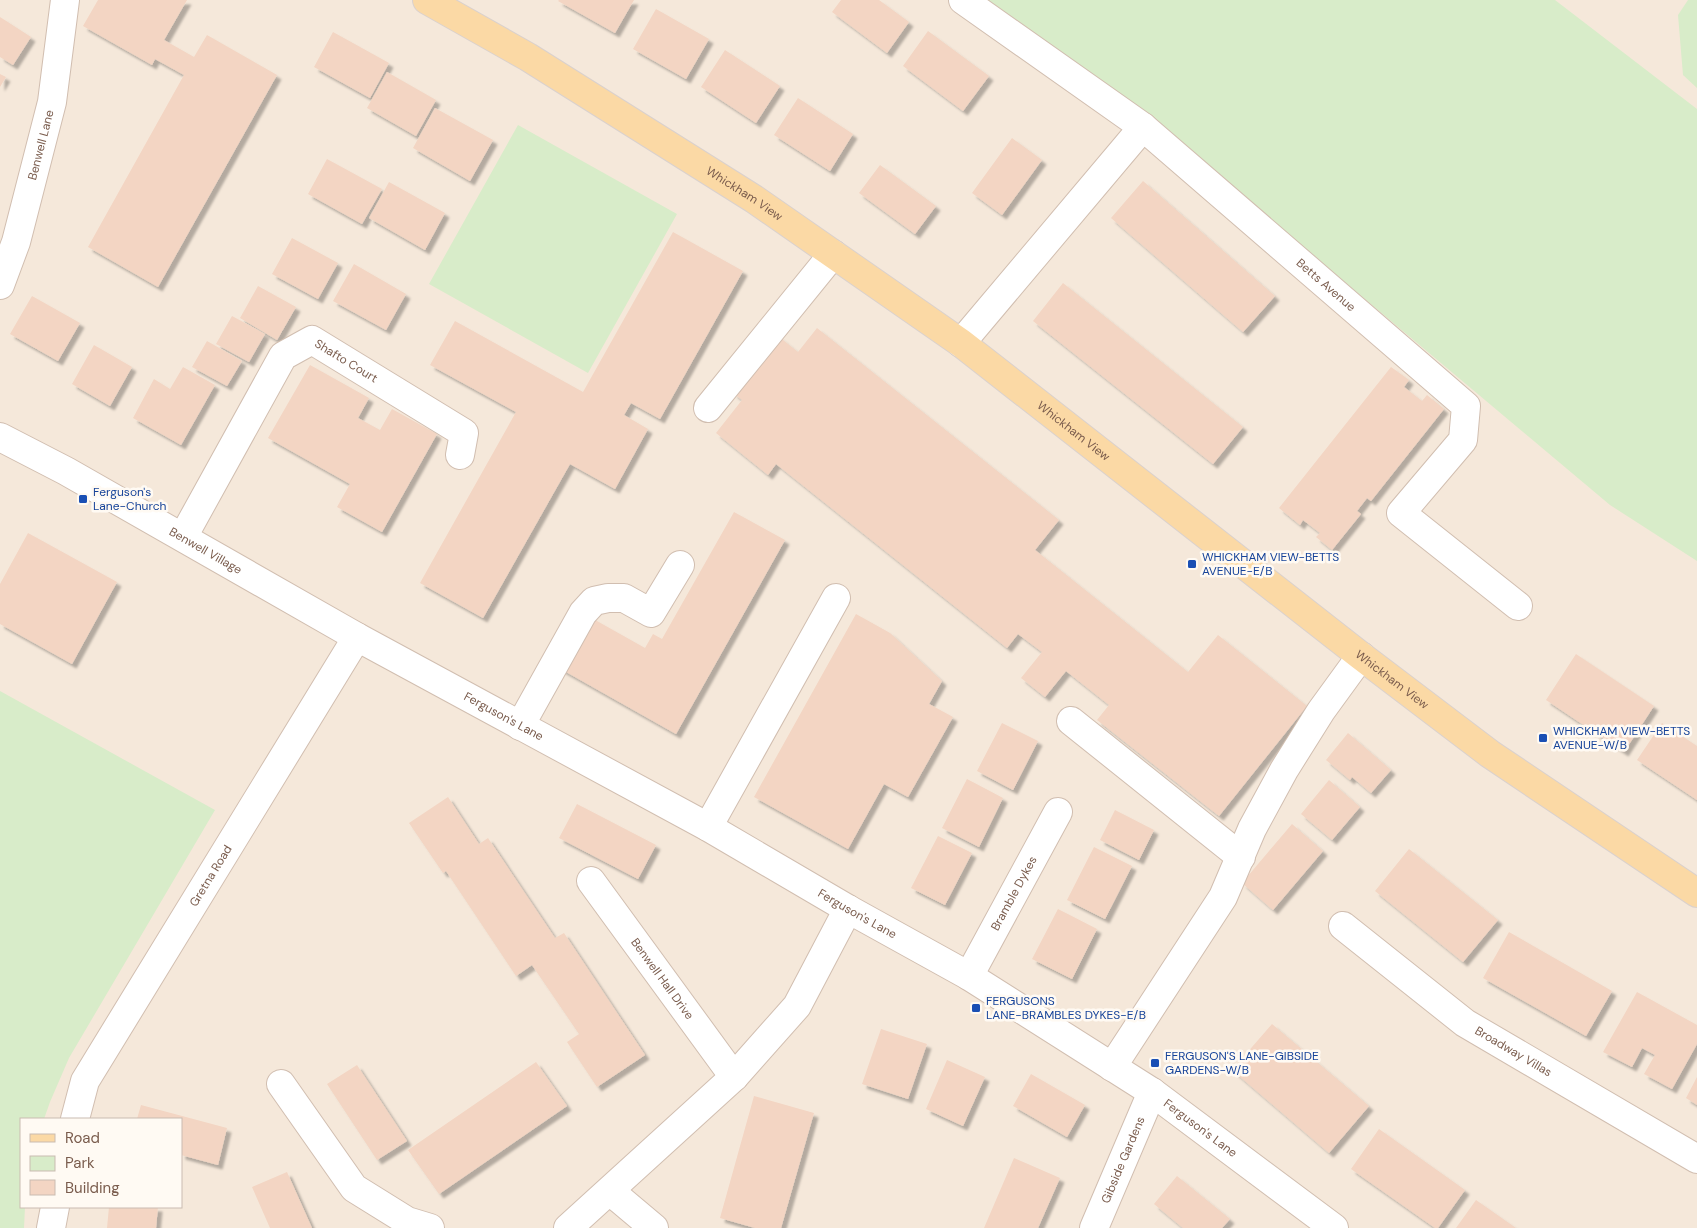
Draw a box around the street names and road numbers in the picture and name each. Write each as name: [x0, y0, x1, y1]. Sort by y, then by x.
street label: Benwell Lane: [24, 108, 58, 182]
street label: Whickham View: [703, 163, 786, 225]
street label: Betts Avenue: [1293, 255, 1359, 315]
street label: Shafto Court: [312, 336, 381, 386]
street label: Whickham View: [1034, 398, 1113, 465]
street label: Benwell Village: [166, 524, 245, 578]
street label: Whickham View: [1352, 647, 1432, 713]
street label: Ferguson's Lane: [461, 688, 546, 744]
street label: Gretna Road: [186, 842, 236, 909]
street label: Bramble Dykes: [987, 853, 1041, 934]
street label: Ferguson's Lane: [815, 885, 900, 942]
street label: Benwell Hall Drive: [627, 935, 697, 1023]
street label: Broadway Villas: [1472, 1023, 1555, 1080]
street label: Ferguson's Lane: [1160, 1095, 1241, 1161]
street label: Gibside Gardens: [1097, 1114, 1149, 1206]

